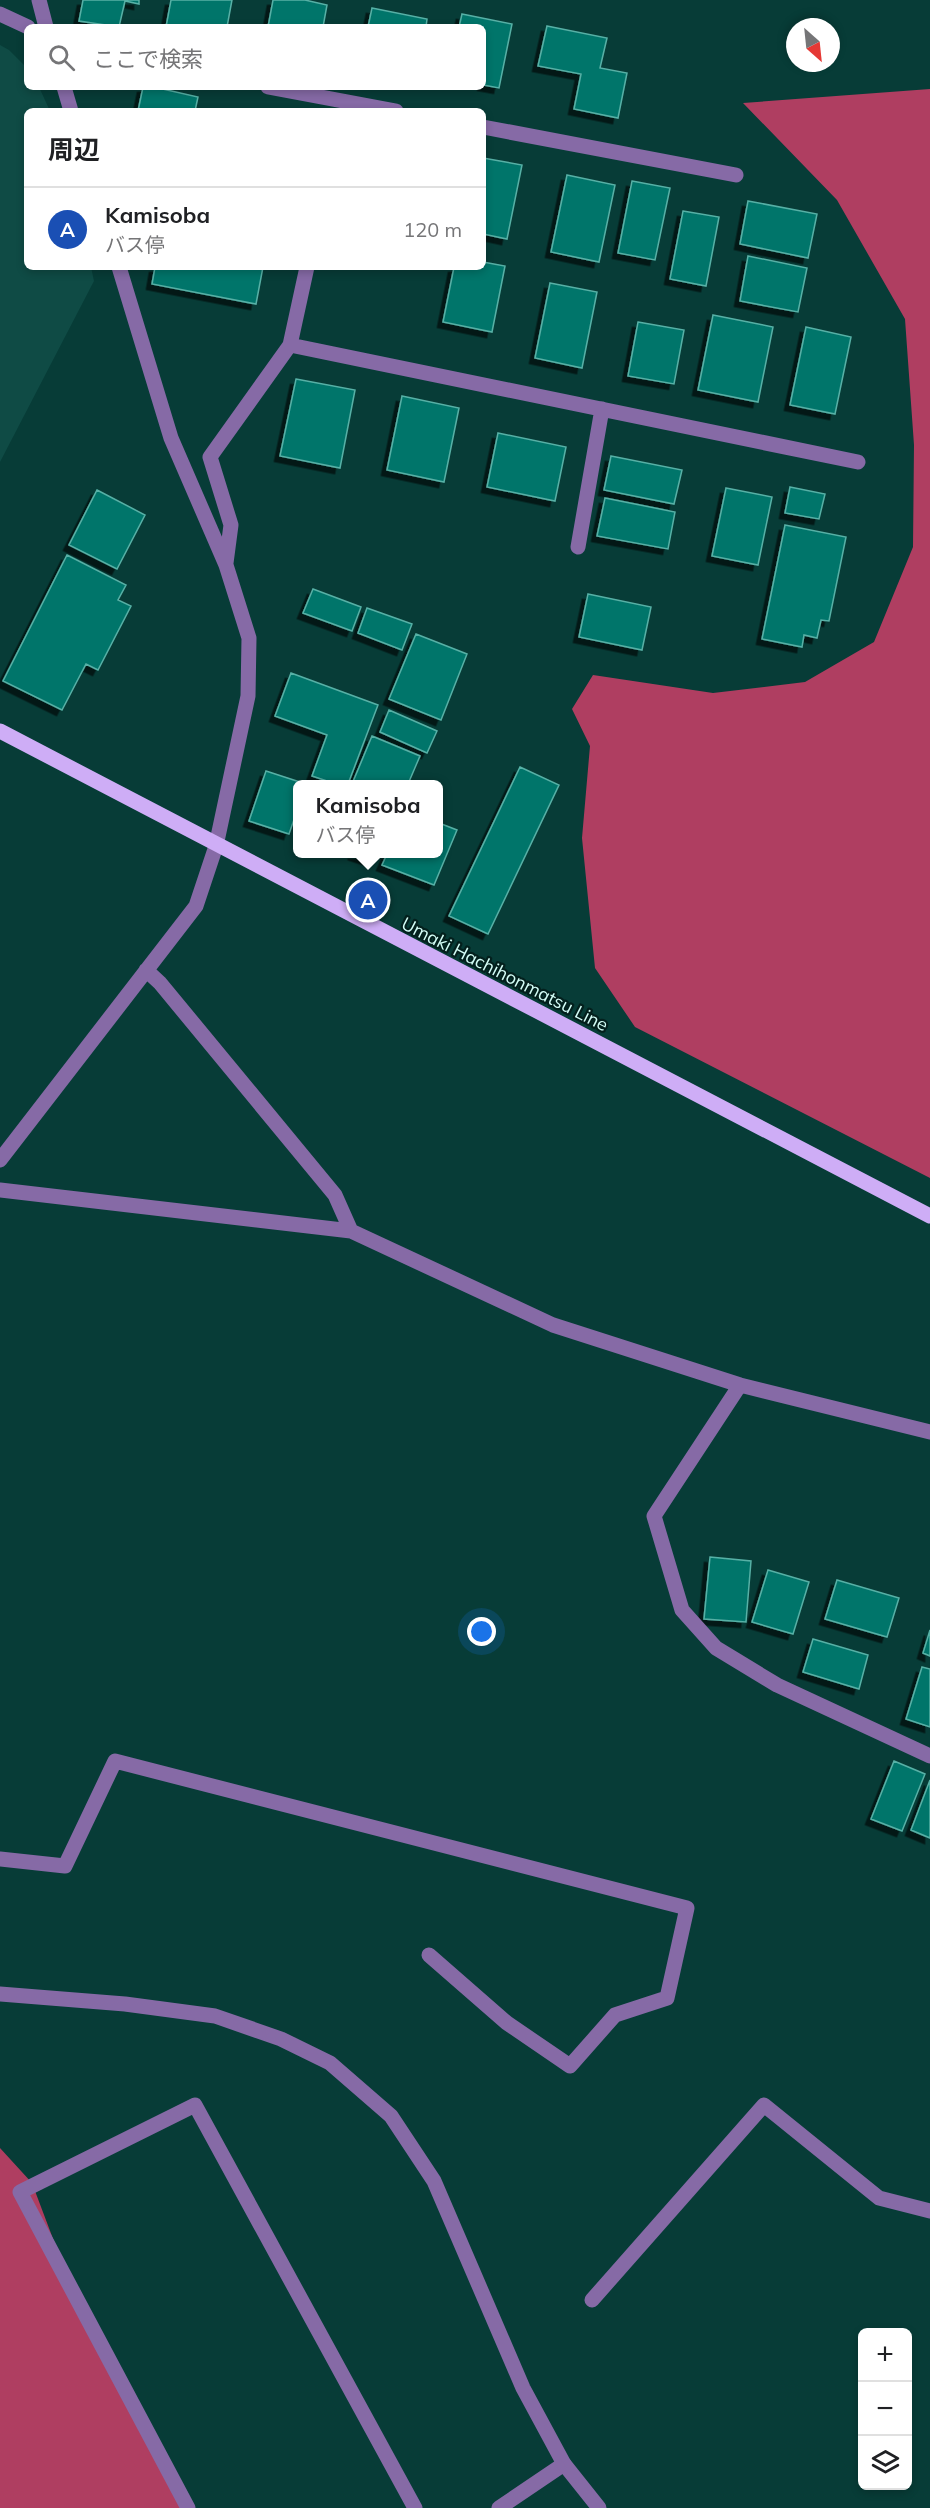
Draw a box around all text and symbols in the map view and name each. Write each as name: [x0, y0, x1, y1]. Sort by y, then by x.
north arrow: [786, 18, 840, 72]
search box: [24, 24, 486, 90]
icon: search: [45, 41, 78, 74]
text: ここで検索: [93, 45, 203, 73]
text: 周辺: [48, 133, 100, 166]
text: Kamisoba: [105, 201, 210, 229]
text: A: [60, 217, 75, 242]
text: 120 m: [403, 217, 462, 242]
text: バス停: [105, 232, 165, 257]
popup: [293, 780, 443, 858]
text: Kamisoba: [315, 791, 421, 819]
text: バス停: [315, 822, 375, 847]
pin: A: [348, 878, 388, 922]
street label: Umaki Hachihonmatsu Line: [398, 912, 612, 1036]
your location: [467, 1617, 496, 1646]
map controls: [858, 2328, 912, 2490]
button: +: [858, 2328, 912, 2382]
button: −: [858, 2382, 912, 2436]
button: layers: [858, 2436, 912, 2490]

